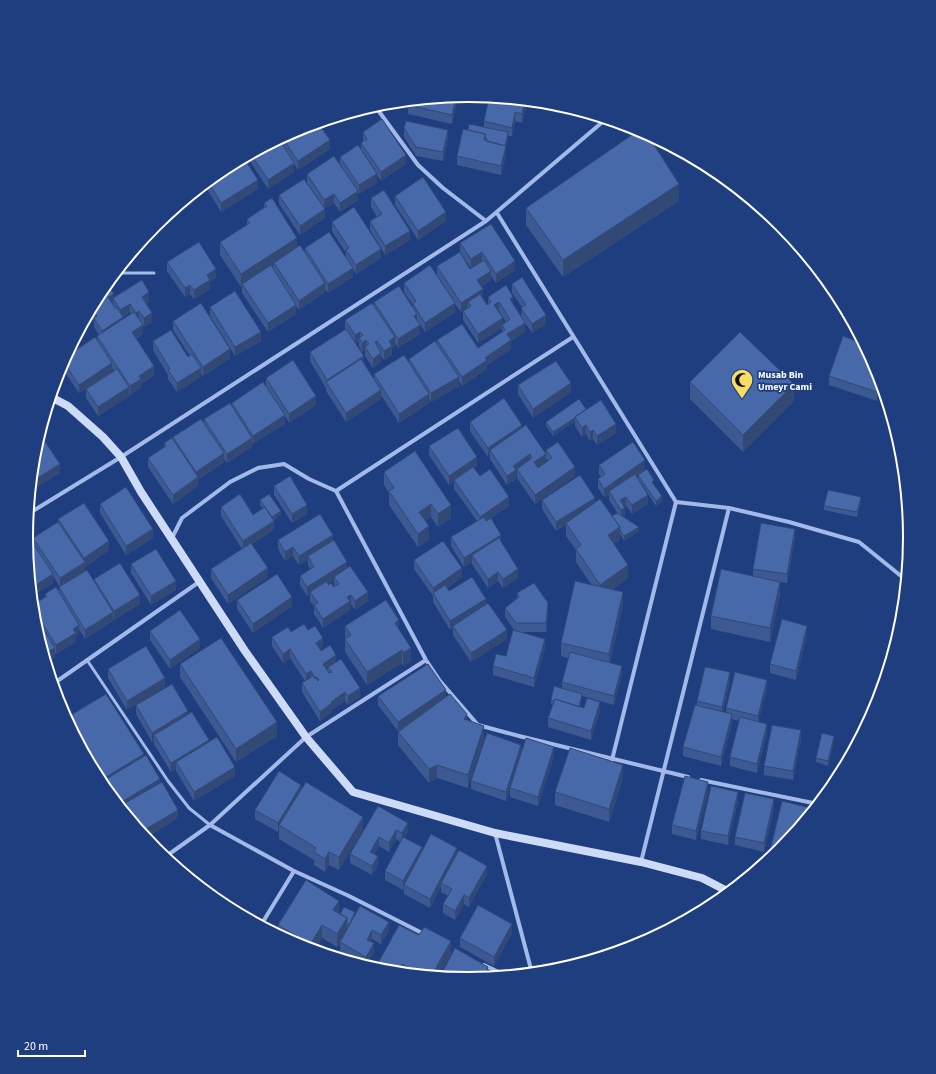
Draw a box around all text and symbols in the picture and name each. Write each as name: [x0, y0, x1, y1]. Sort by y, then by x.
mosque icon: Musab Bin Umeyr Cami: [729, 367, 755, 400]
place label: Musab Bin Umeyr Cami: [758, 368, 812, 394]
scale bar: [18, 1032, 85, 1058]
text: 20 m: [24, 1038, 48, 1055]

